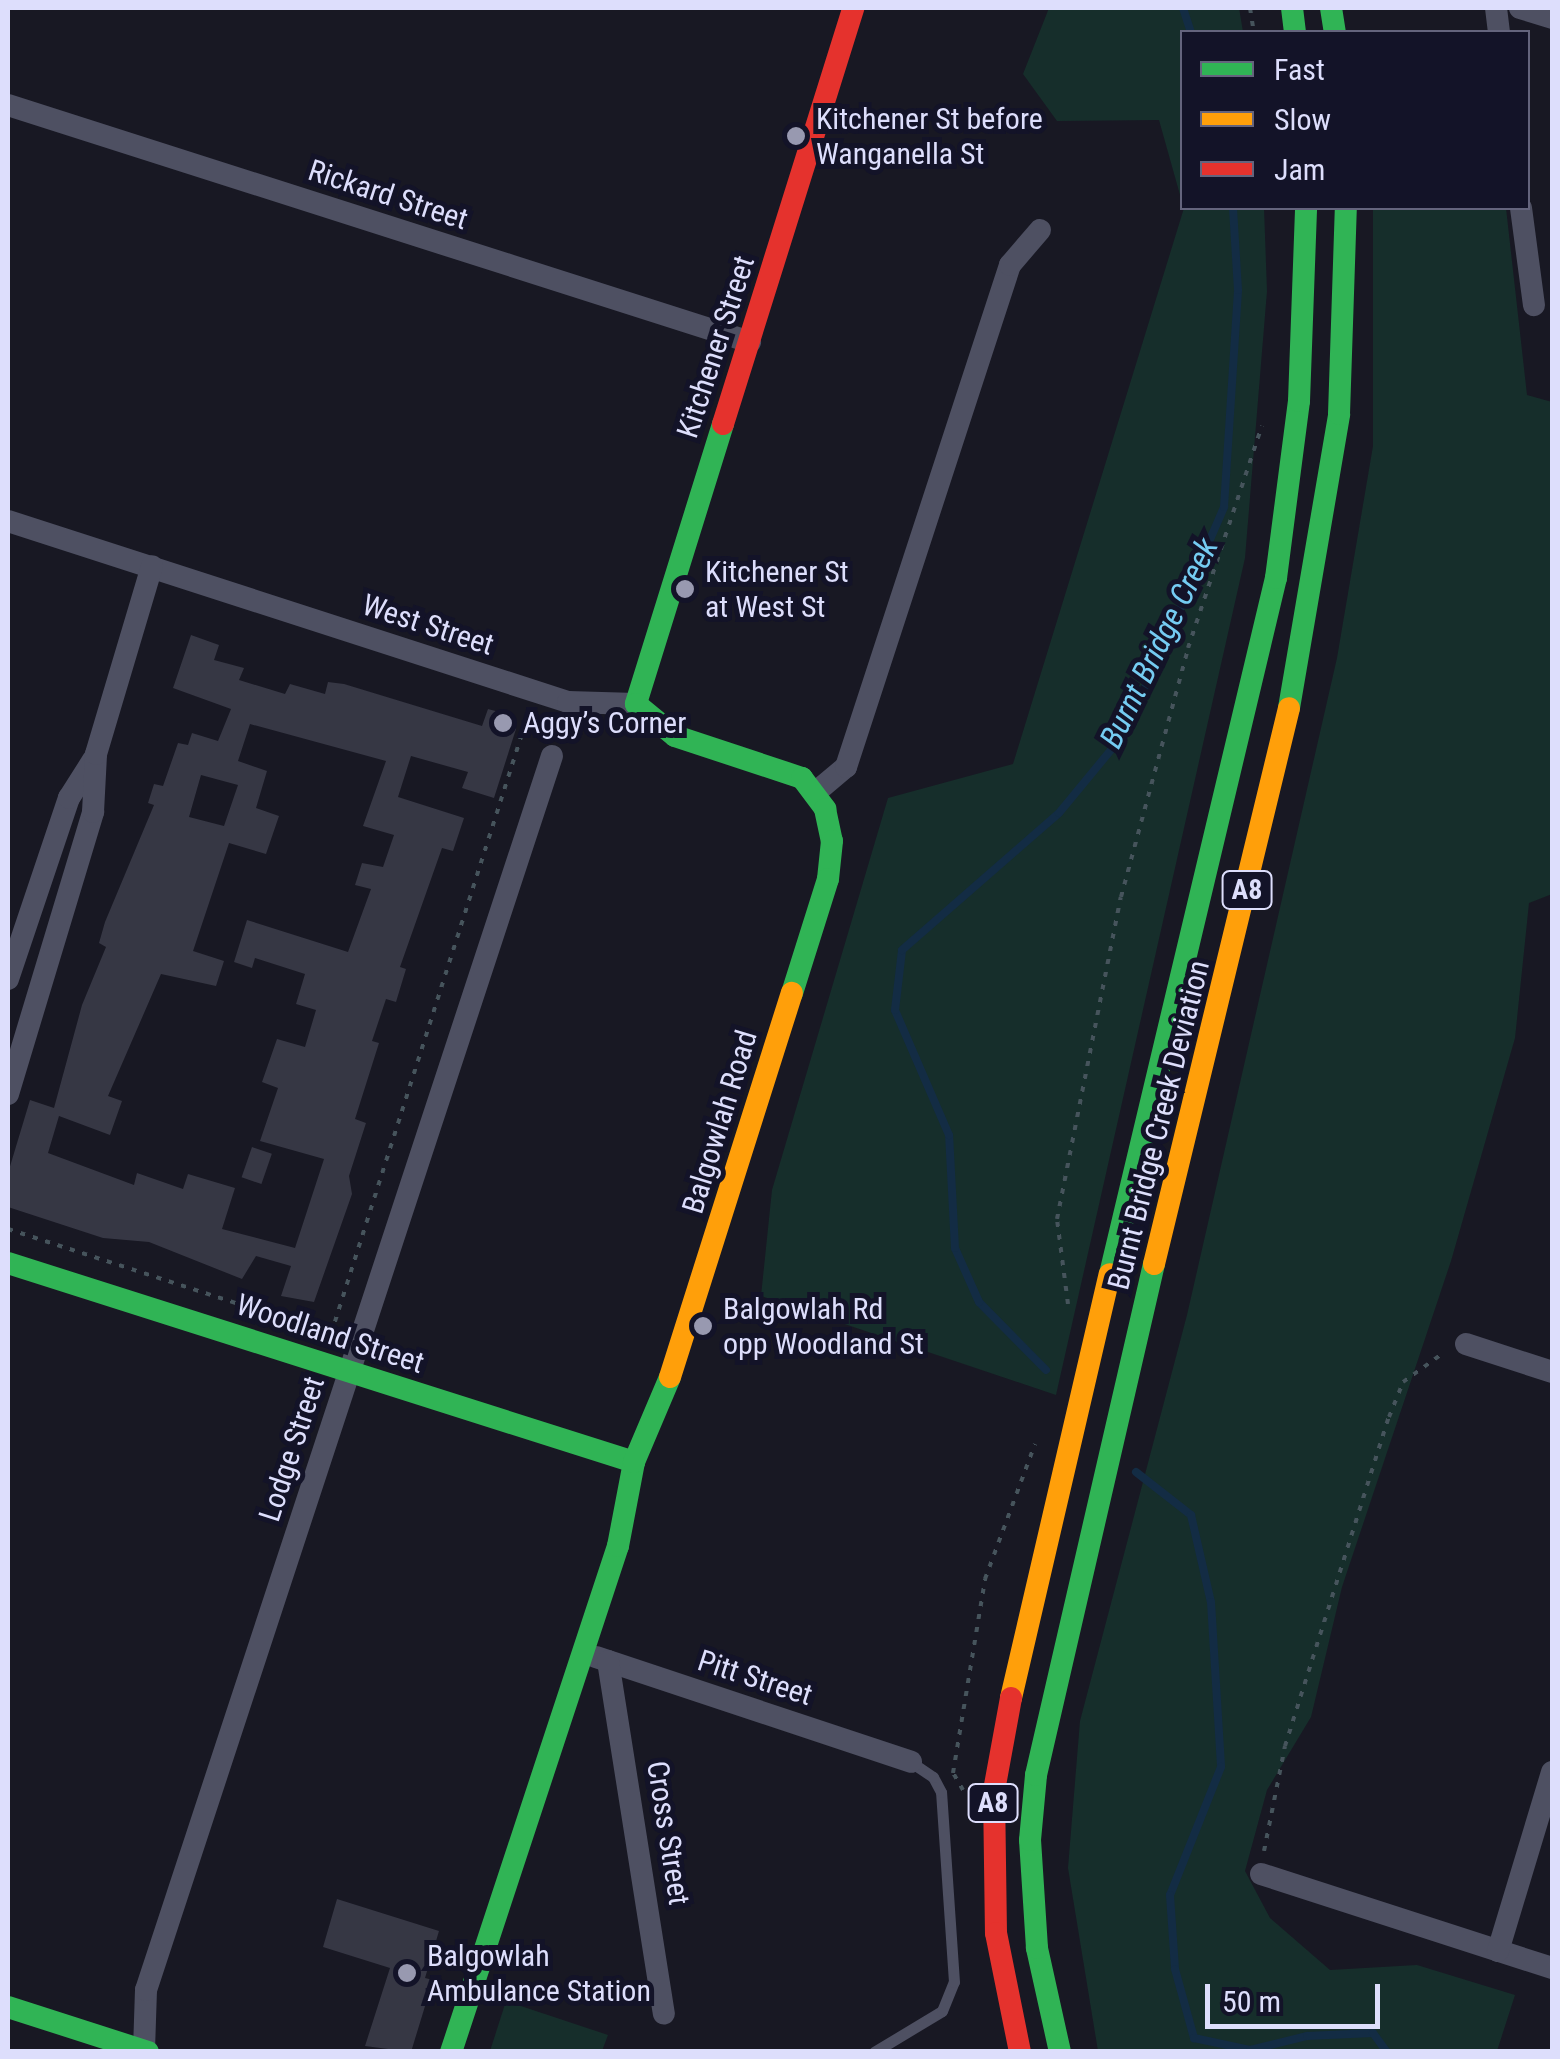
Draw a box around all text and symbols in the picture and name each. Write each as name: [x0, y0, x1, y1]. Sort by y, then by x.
legend: [1180, 30, 1530, 210]
text: Fast: [1274, 52, 1325, 87]
place label: Kitchener St before Wanganella St: [816, 101, 1043, 172]
text: Slow: [1274, 102, 1331, 137]
marker: Kitchener St before Wanganella St: [785, 125, 807, 147]
street label: Rickard Street: [304, 152, 472, 238]
text: Jam: [1274, 152, 1325, 187]
street label: Kitchener Street: [670, 251, 762, 443]
water label: Burnt Bridge Creek: [1092, 532, 1226, 754]
place label: Kitchener St at West St: [705, 554, 849, 624]
marker: Kitchener St at West St: [674, 578, 696, 600]
street label: West Street: [358, 587, 498, 663]
place label: Aggy’s Corner: [523, 705, 686, 741]
marker: Aggy’s Corner: [492, 712, 514, 734]
road number: A8: [1220, 867, 1274, 913]
street label: Burnt Bridge Creek Deviation: [1101, 957, 1217, 1293]
street label: Balgowlah Road: [675, 1026, 765, 1218]
street label: Woodland Street: [232, 1287, 428, 1381]
place label: Balgowlah Rd opp Woodland St: [723, 1291, 924, 1362]
marker: Balgowlah Rd opp Woodland St: [692, 1315, 714, 1337]
street label: Lodge Street: [252, 1372, 332, 1526]
street label: Pitt Street: [693, 1643, 817, 1713]
street label: Cross Street: [639, 1758, 697, 1908]
road number: A8: [966, 1780, 1020, 1826]
place label: Balgowlah Ambulance Station: [427, 1938, 651, 2008]
marker: Balgowlah Ambulance Station: [396, 1962, 418, 1984]
scale bar: [1210, 1964, 1385, 2026]
text: 50 m: [1222, 1984, 1281, 2019]

